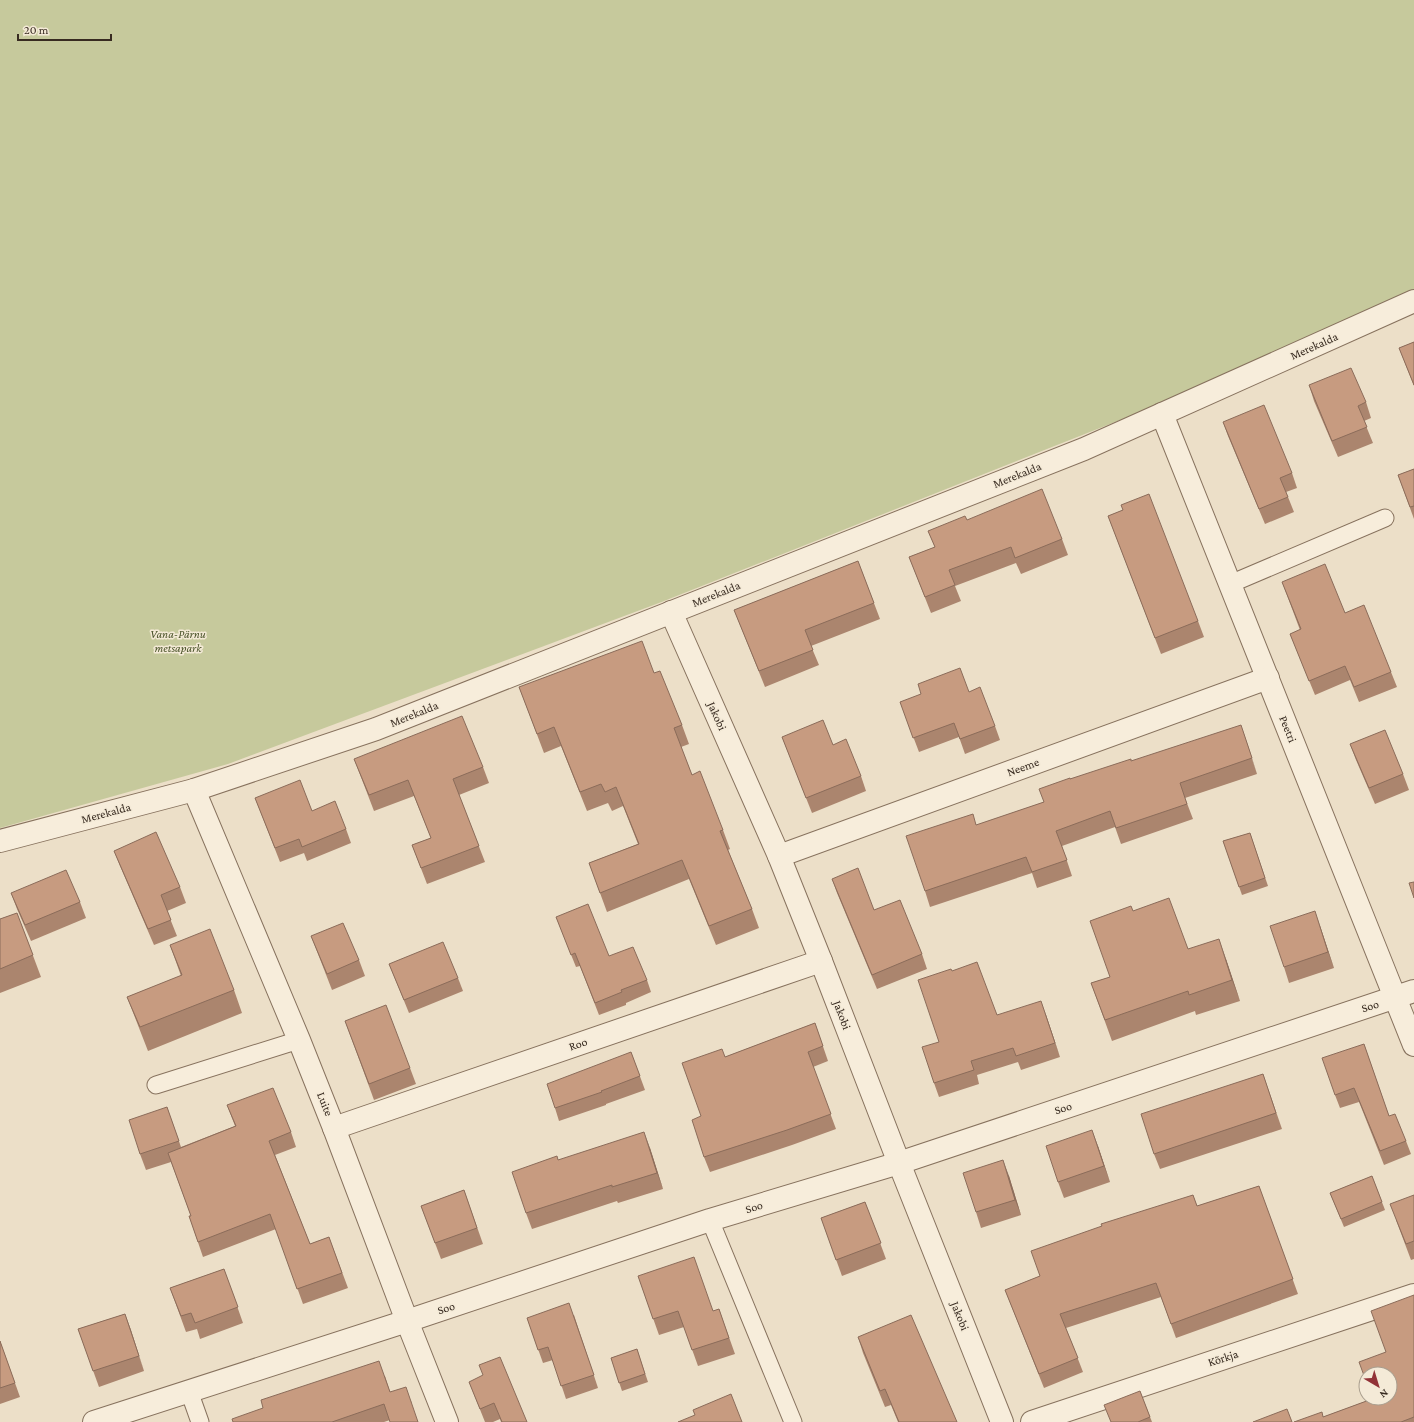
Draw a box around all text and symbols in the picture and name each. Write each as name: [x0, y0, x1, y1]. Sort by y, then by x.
scale bar: [18, 16, 111, 42]
text: 20 m: [24, 23, 49, 37]
street label: Merekalda: [1288, 329, 1340, 363]
street label: Merekalda: [991, 459, 1044, 491]
street label: Merekalda: [690, 578, 743, 610]
park label: Vana-Pärnu metsapark: [150, 627, 206, 655]
street label: Merekalda: [388, 698, 441, 730]
street label: Jakobi: [704, 699, 729, 733]
street label: Peetri: [1276, 714, 1300, 744]
street label: Neeme: [1005, 755, 1041, 779]
street label: Merekalda: [80, 800, 133, 826]
street label: Soo: [1360, 997, 1381, 1015]
street label: Jakobi: [830, 998, 854, 1032]
street label: Roo: [567, 1034, 589, 1054]
street label: Luite: [314, 1090, 336, 1118]
street label: Soo: [1053, 1099, 1074, 1117]
street label: Soo: [744, 1198, 764, 1216]
street label: Soo: [436, 1299, 457, 1317]
street label: Jakobi: [948, 1299, 972, 1333]
street label: Kõrkja: [1206, 1346, 1240, 1369]
north arrow: [1358, 1366, 1398, 1406]
text: N: [1377, 1387, 1391, 1401]

